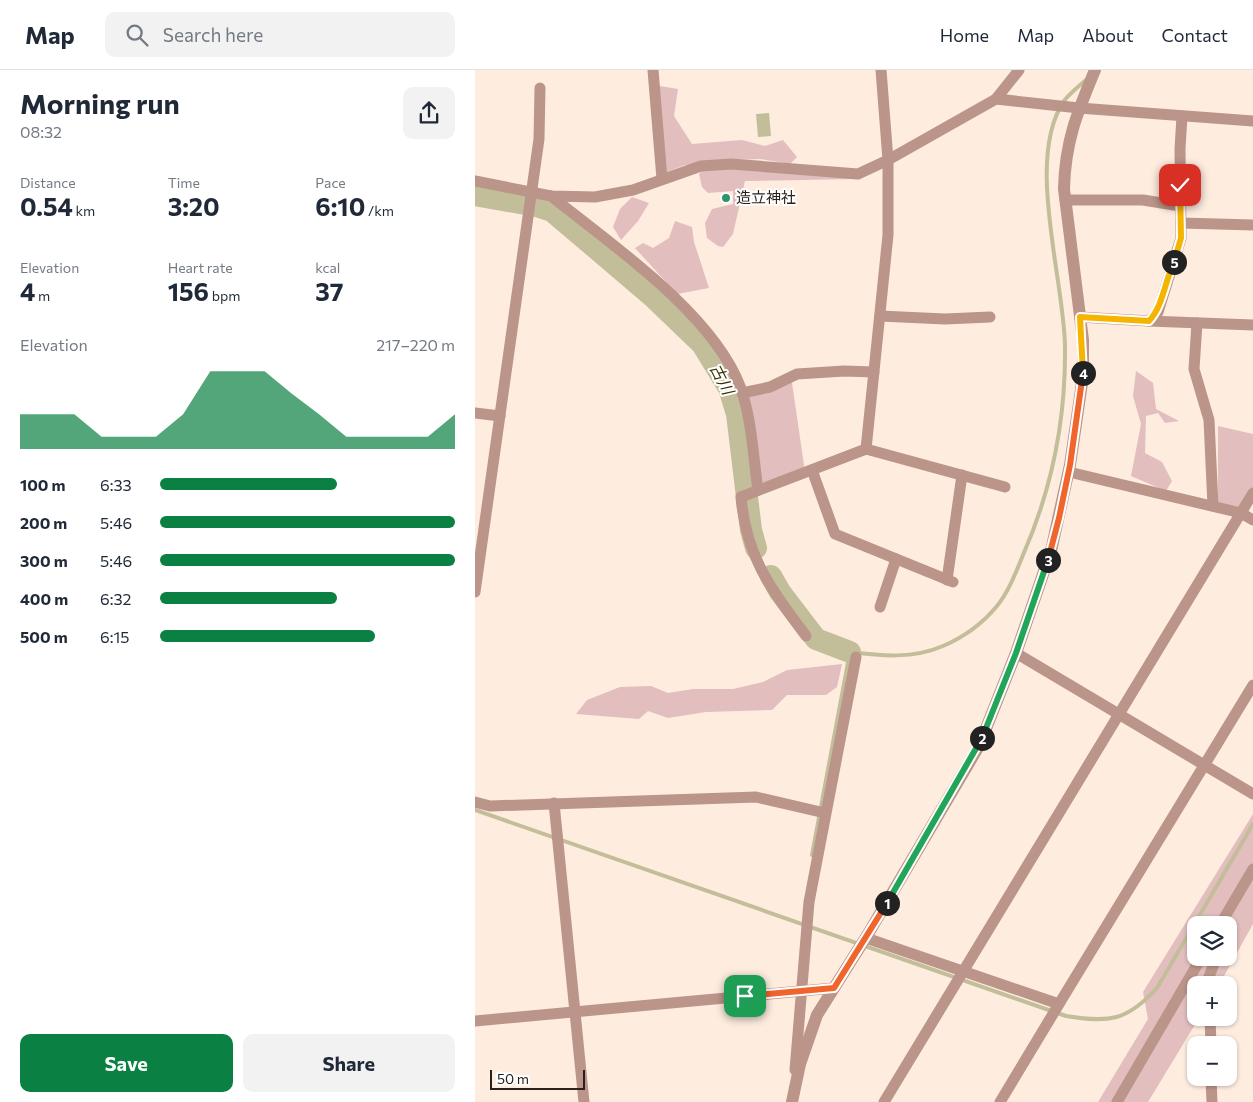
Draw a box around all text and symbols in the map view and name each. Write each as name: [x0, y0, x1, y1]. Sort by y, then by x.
search box: [105, 12, 455, 57]
text: Map: [25, 20, 75, 49]
icon: search: [123, 21, 151, 49]
text: Search here: [163, 23, 263, 46]
text: Home: [940, 24, 989, 46]
text: Map: [1017, 24, 1054, 46]
text: About: [1082, 24, 1134, 46]
text: Contact: [1162, 24, 1228, 46]
text: Morning run: [20, 86, 180, 120]
button: share: [403, 87, 455, 139]
text: 08:32: [20, 122, 62, 141]
pin: [1159, 164, 1201, 206]
icon: check: [1166, 171, 1194, 199]
text: Distance: [20, 174, 76, 191]
text: Time: [168, 174, 200, 191]
text: Pace: [315, 174, 346, 191]
place label: 造立神社: [736, 188, 796, 206]
text: 0.54: [20, 191, 73, 221]
text: 3:20: [168, 191, 220, 221]
text: 6:10: [315, 191, 365, 221]
marker: 造立神社: [720, 192, 732, 204]
text: km: [73, 202, 95, 219]
text: /km: [365, 202, 394, 219]
pin: 5: [1161, 250, 1187, 274]
text: 5: [1170, 254, 1179, 271]
text: Elevation: [20, 259, 79, 276]
text: Heart rate: [168, 259, 233, 276]
text: kcal: [315, 259, 340, 276]
text: 4: [20, 276, 35, 306]
text: 156: [168, 276, 209, 306]
text: 37: [315, 276, 343, 306]
text: m: [35, 287, 50, 304]
text: bpm: [209, 287, 240, 304]
text: Elevation: [20, 335, 88, 354]
text: 217–220 m: [376, 335, 455, 354]
water label: 古川: [707, 360, 739, 399]
pin: 4: [1071, 360, 1095, 386]
text: 4: [1079, 365, 1088, 382]
text: 100 m: [20, 475, 66, 494]
text: 6:33: [100, 475, 132, 494]
text: 200 m: [20, 513, 67, 532]
text: 5:46: [100, 513, 132, 532]
pin: 3: [1035, 548, 1061, 572]
text: 300 m: [20, 551, 68, 570]
text: 5:46: [100, 551, 132, 570]
text: 3: [1044, 552, 1053, 569]
text: 400 m: [20, 589, 68, 608]
text: 6:32: [100, 589, 131, 608]
text: 500 m: [20, 627, 68, 646]
text: 6:15: [100, 627, 130, 646]
pin: 2: [969, 726, 995, 750]
text: 2: [979, 730, 986, 747]
pin: 1: [875, 890, 899, 916]
text: 1: [884, 895, 891, 912]
map controls: [1187, 916, 1237, 1086]
button: layers: [1187, 916, 1237, 966]
pin: [724, 975, 766, 1017]
button: +: [1187, 976, 1237, 1026]
icon: arrive: [731, 982, 759, 1010]
button: Save: [20, 1034, 233, 1092]
button: Share: [243, 1034, 455, 1092]
button: −: [1187, 1036, 1237, 1086]
scale bar: [490, 1067, 585, 1090]
text: 50 m: [497, 1070, 529, 1087]

